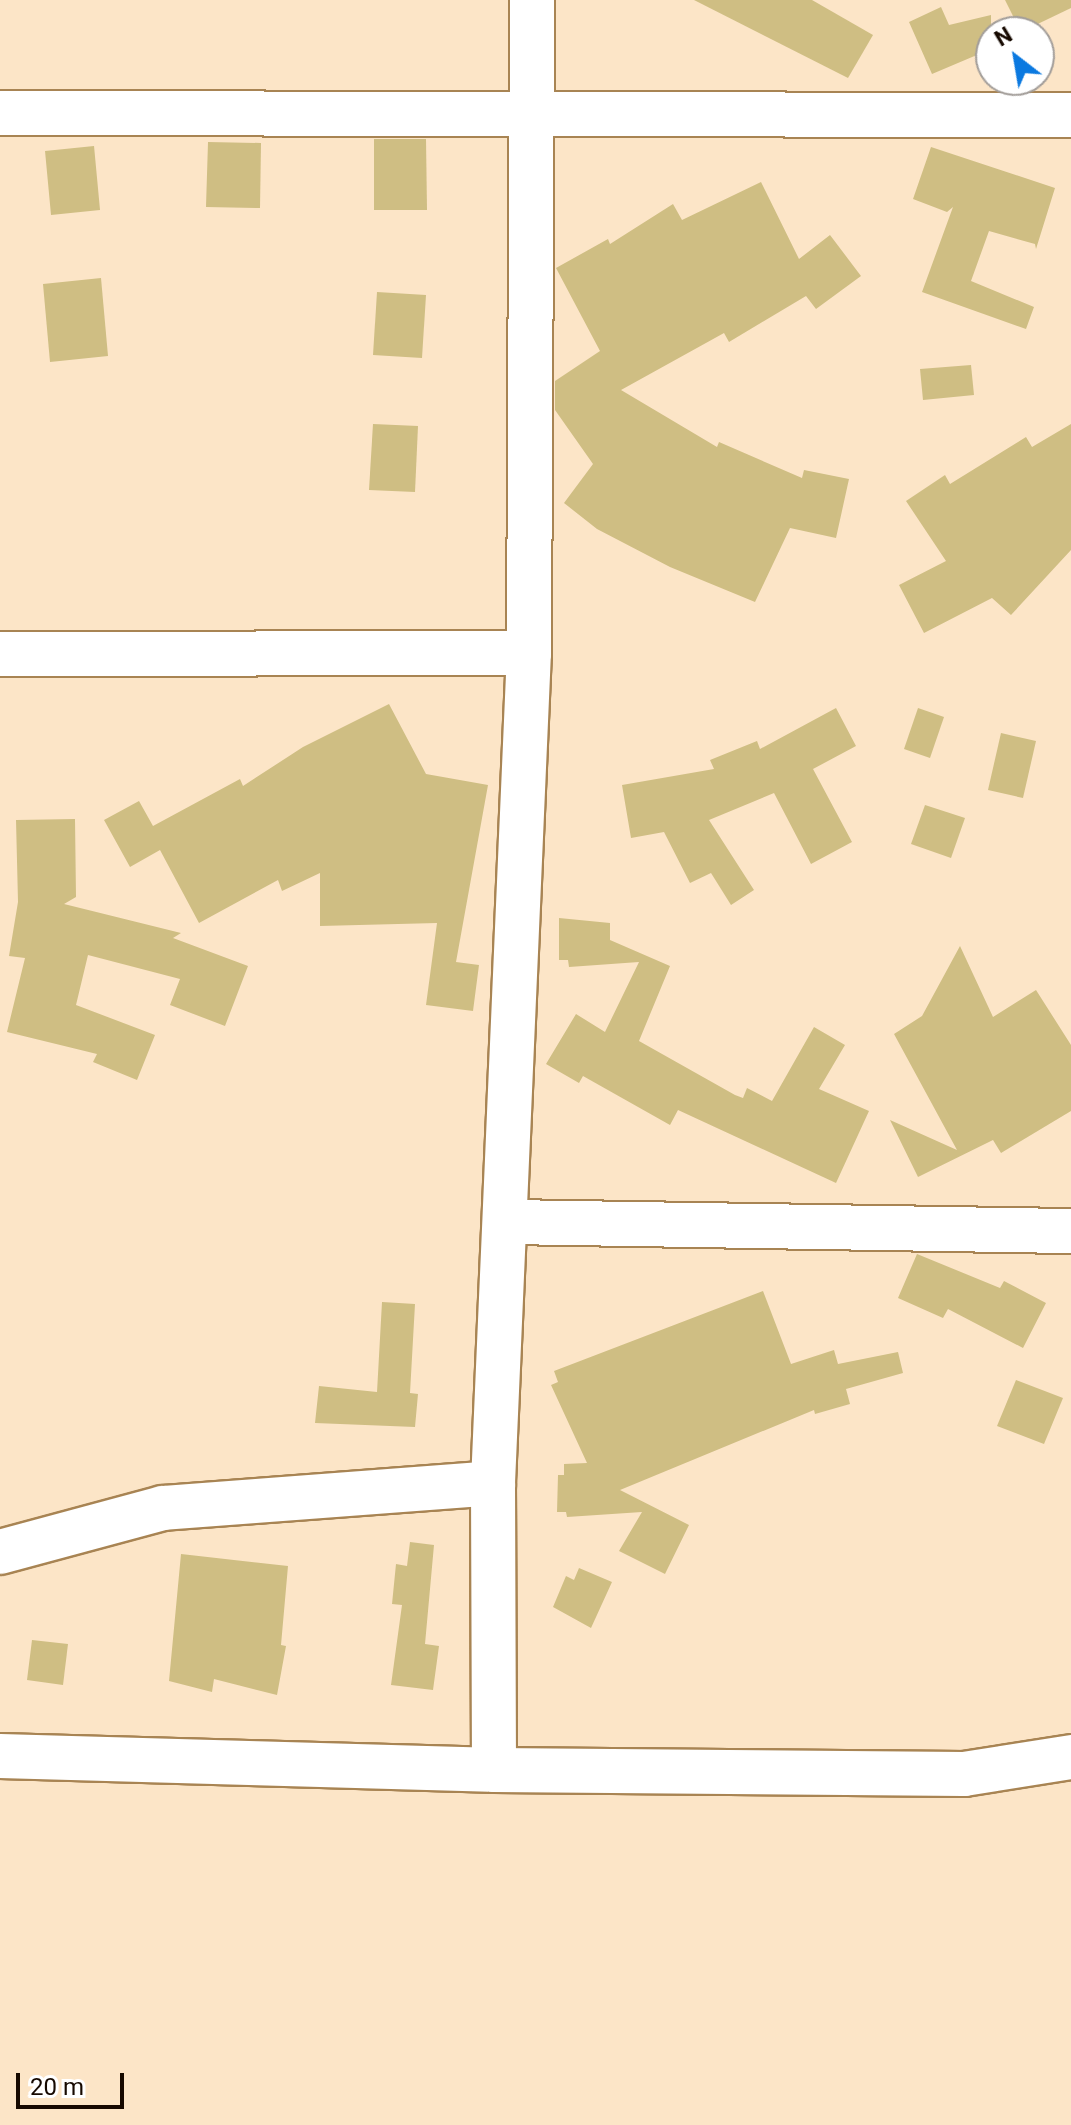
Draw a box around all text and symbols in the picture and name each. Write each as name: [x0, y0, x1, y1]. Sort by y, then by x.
north arrow: [975, 16, 1055, 96]
text: N: [990, 22, 1017, 51]
scale bar: [20, 2057, 128, 2107]
text: 20 m: [30, 2073, 84, 2101]

